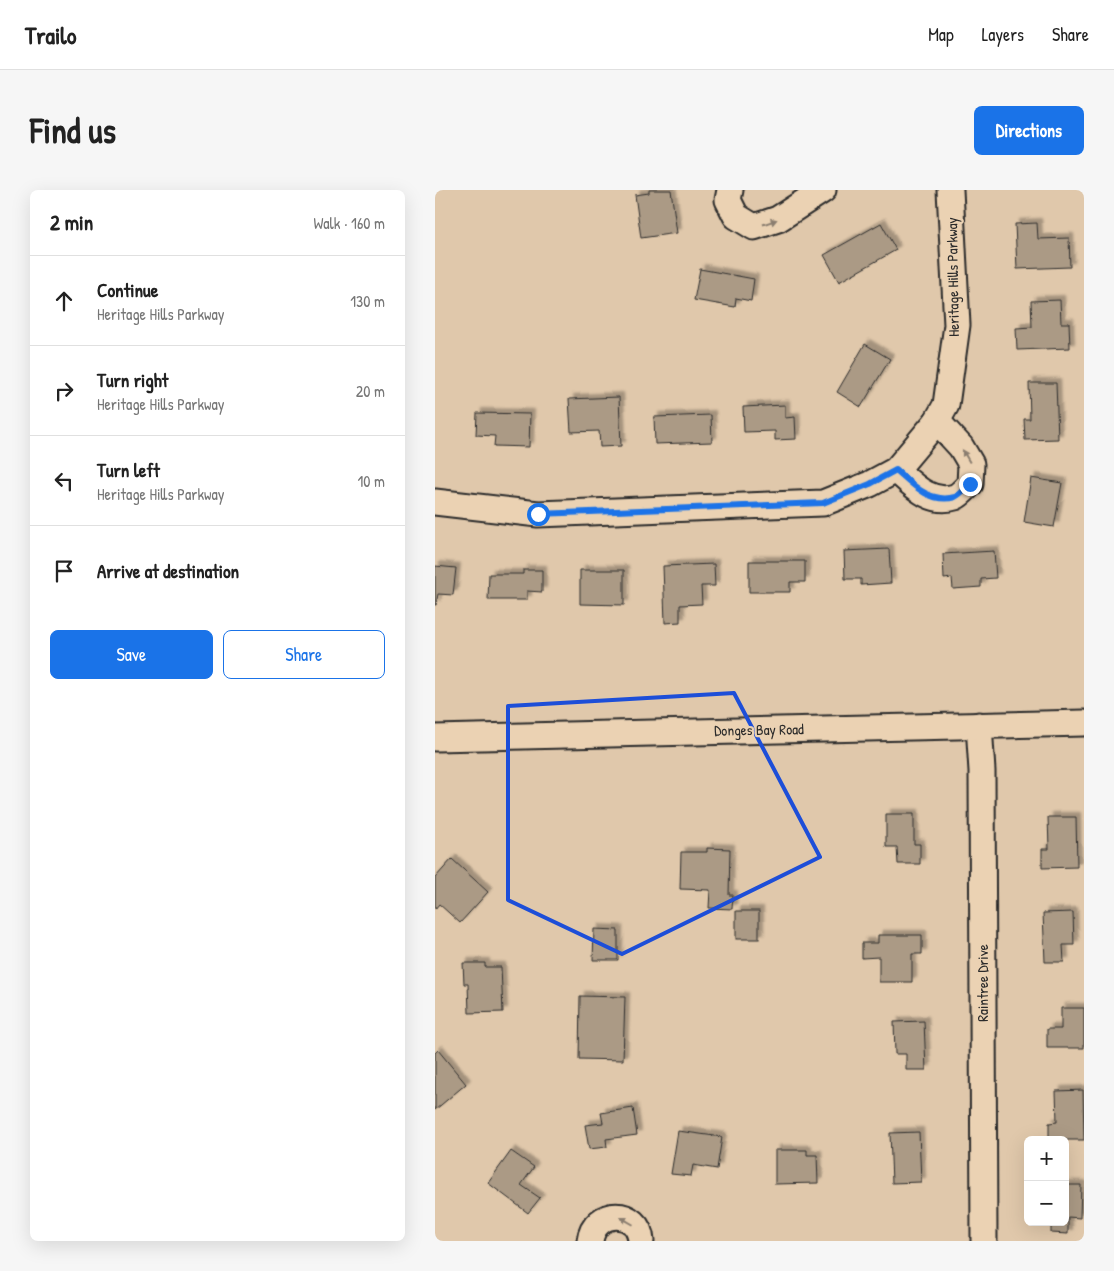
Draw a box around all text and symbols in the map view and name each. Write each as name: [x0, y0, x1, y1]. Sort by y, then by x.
text: Trailo: [25, 19, 76, 51]
text: Map: [928, 22, 954, 47]
text: Layers: [982, 22, 1024, 47]
text: Share: [1052, 22, 1089, 47]
button: Directions: [974, 106, 1084, 155]
text: Find us: [30, 107, 116, 154]
text: 2 min: [50, 208, 93, 237]
text: Walk · 160 m: [313, 212, 385, 234]
street label: Heritage Hills Parkway: [941, 217, 964, 337]
one-way arrow: [762, 218, 777, 225]
text: Continue: [97, 277, 158, 303]
icon: ahead: [50, 287, 78, 315]
text: 130 m: [350, 290, 385, 312]
text: Heritage Hills Parkway: [97, 303, 225, 325]
text: Turn right: [97, 367, 168, 393]
icon: right: [50, 377, 78, 405]
text: 20 m: [356, 380, 385, 402]
text: Heritage Hills Parkway: [97, 393, 225, 415]
one-way arrow: [962, 449, 971, 462]
text: Turn left: [97, 457, 160, 483]
icon: left: [50, 467, 78, 495]
text: 10 m: [357, 470, 385, 492]
route end: [959, 473, 982, 496]
text: Heritage Hills Parkway: [97, 483, 225, 505]
route start: [527, 503, 550, 526]
icon: arrive: [50, 557, 78, 585]
text: Arrive at destination: [97, 558, 239, 584]
button: Save: [50, 630, 213, 679]
button: Share: [223, 630, 385, 679]
street label: Donges Bay Road: [714, 718, 804, 741]
street label: Raintree Drive: [972, 944, 993, 1022]
map controls: [1024, 1136, 1069, 1226]
button: +: [1024, 1136, 1069, 1181]
button: −: [1024, 1181, 1069, 1226]
one-way arrow: [621, 1216, 634, 1225]

